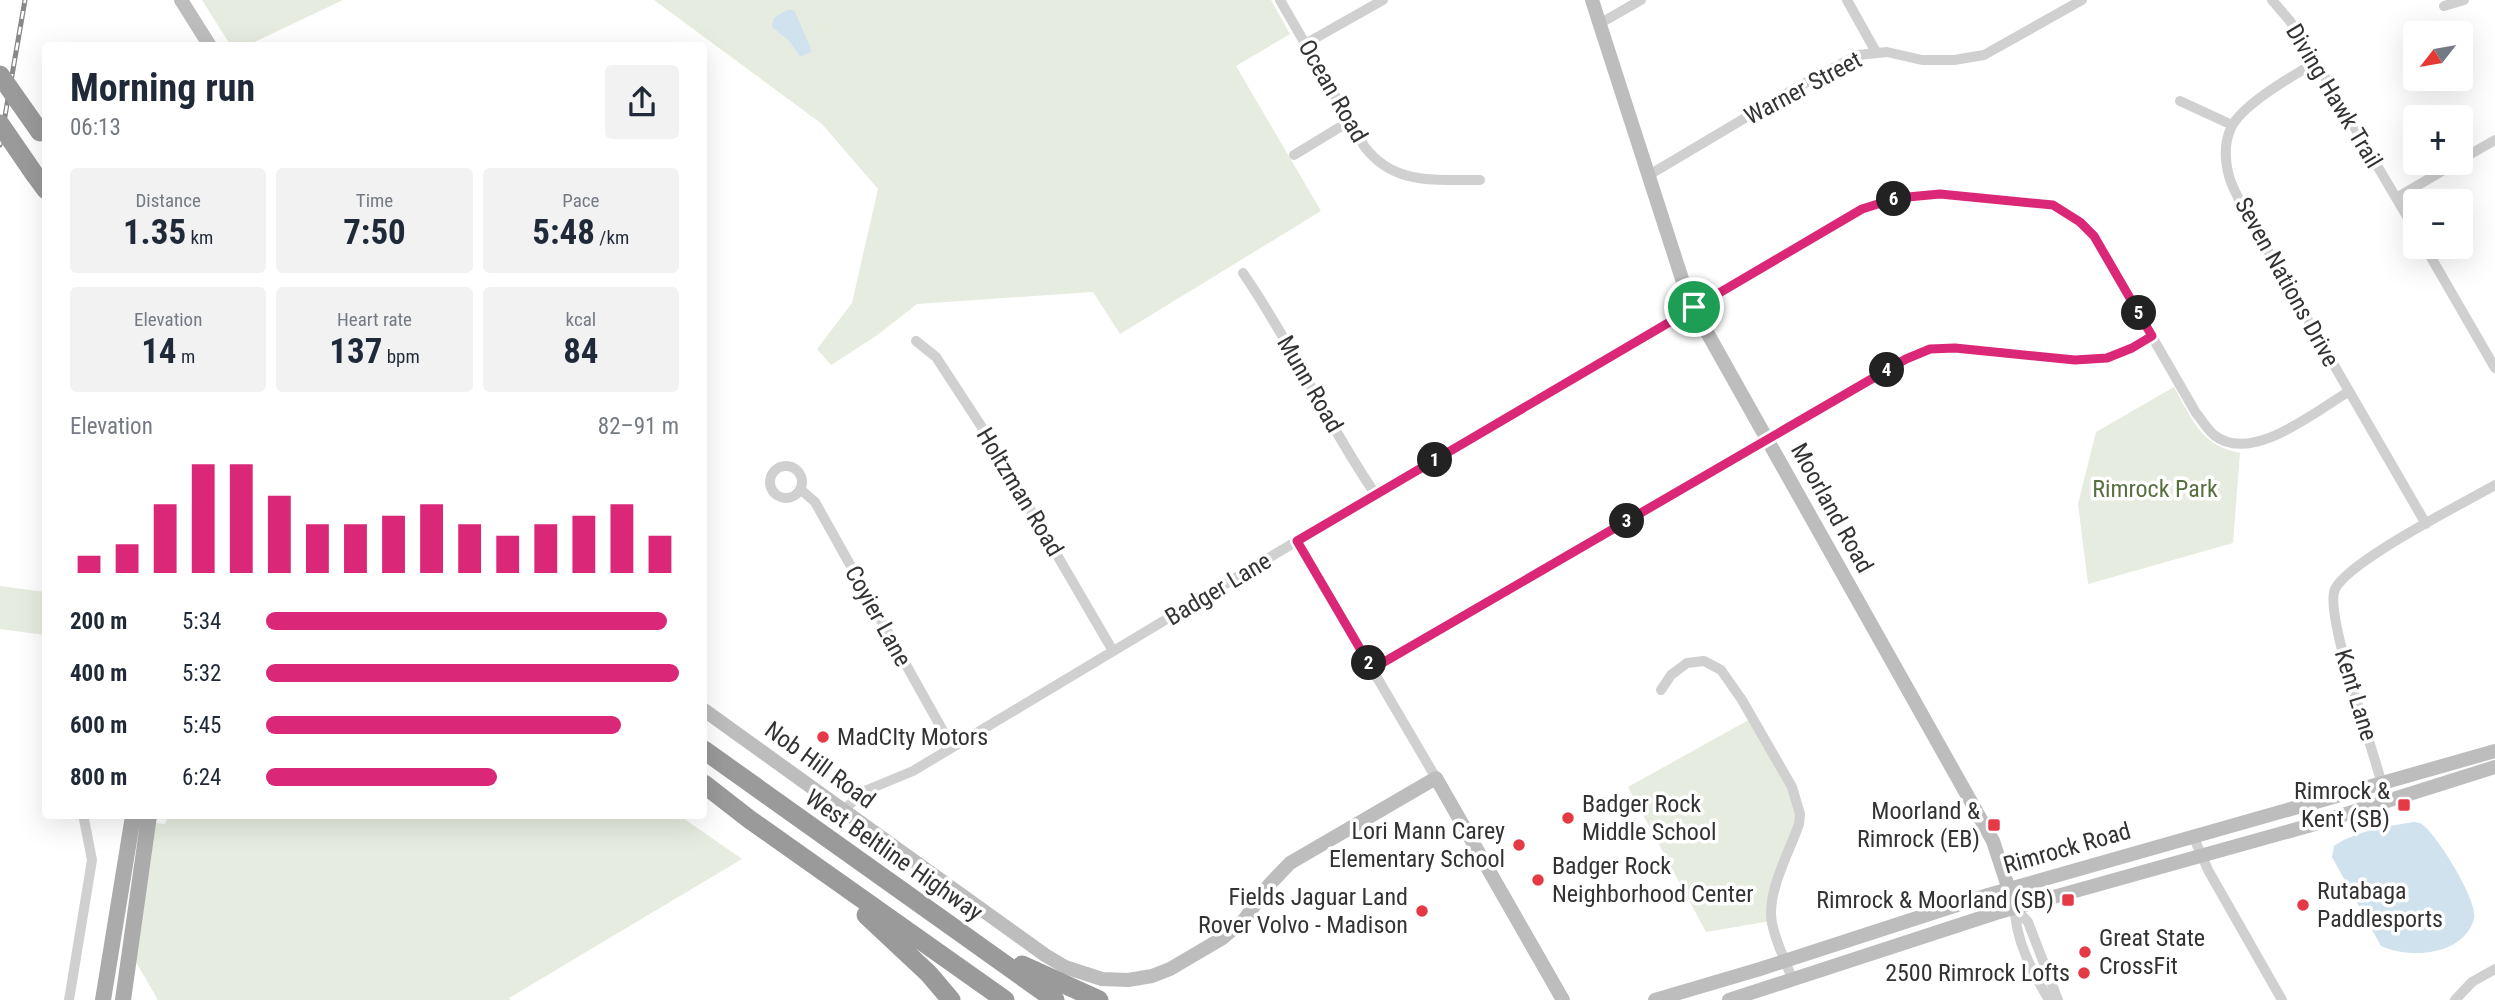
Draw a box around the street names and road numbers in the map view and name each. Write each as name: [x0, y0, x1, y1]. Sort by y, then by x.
street label: Diving Hawk Trail: [2280, 19, 2388, 173]
street label: Ocean Road: [1292, 35, 1374, 147]
street label: Warner Street: [1740, 45, 1866, 131]
street label: Seven Nations Drive: [2229, 193, 2345, 371]
street label: Munn Road: [1271, 331, 1349, 437]
street label: Holtzman Road: [971, 423, 1069, 561]
street label: Moorland Road: [1785, 438, 1879, 578]
street label: Badger Lane: [1160, 547, 1276, 631]
street label: Coyier Lane: [839, 561, 917, 671]
street label: Kent Lane: [2329, 646, 2383, 744]
street label: Nob Hill Road: [759, 716, 881, 814]
street label: West Beltline Highway: [800, 783, 988, 927]
street label: Rimrock Road: [2000, 816, 2134, 880]

